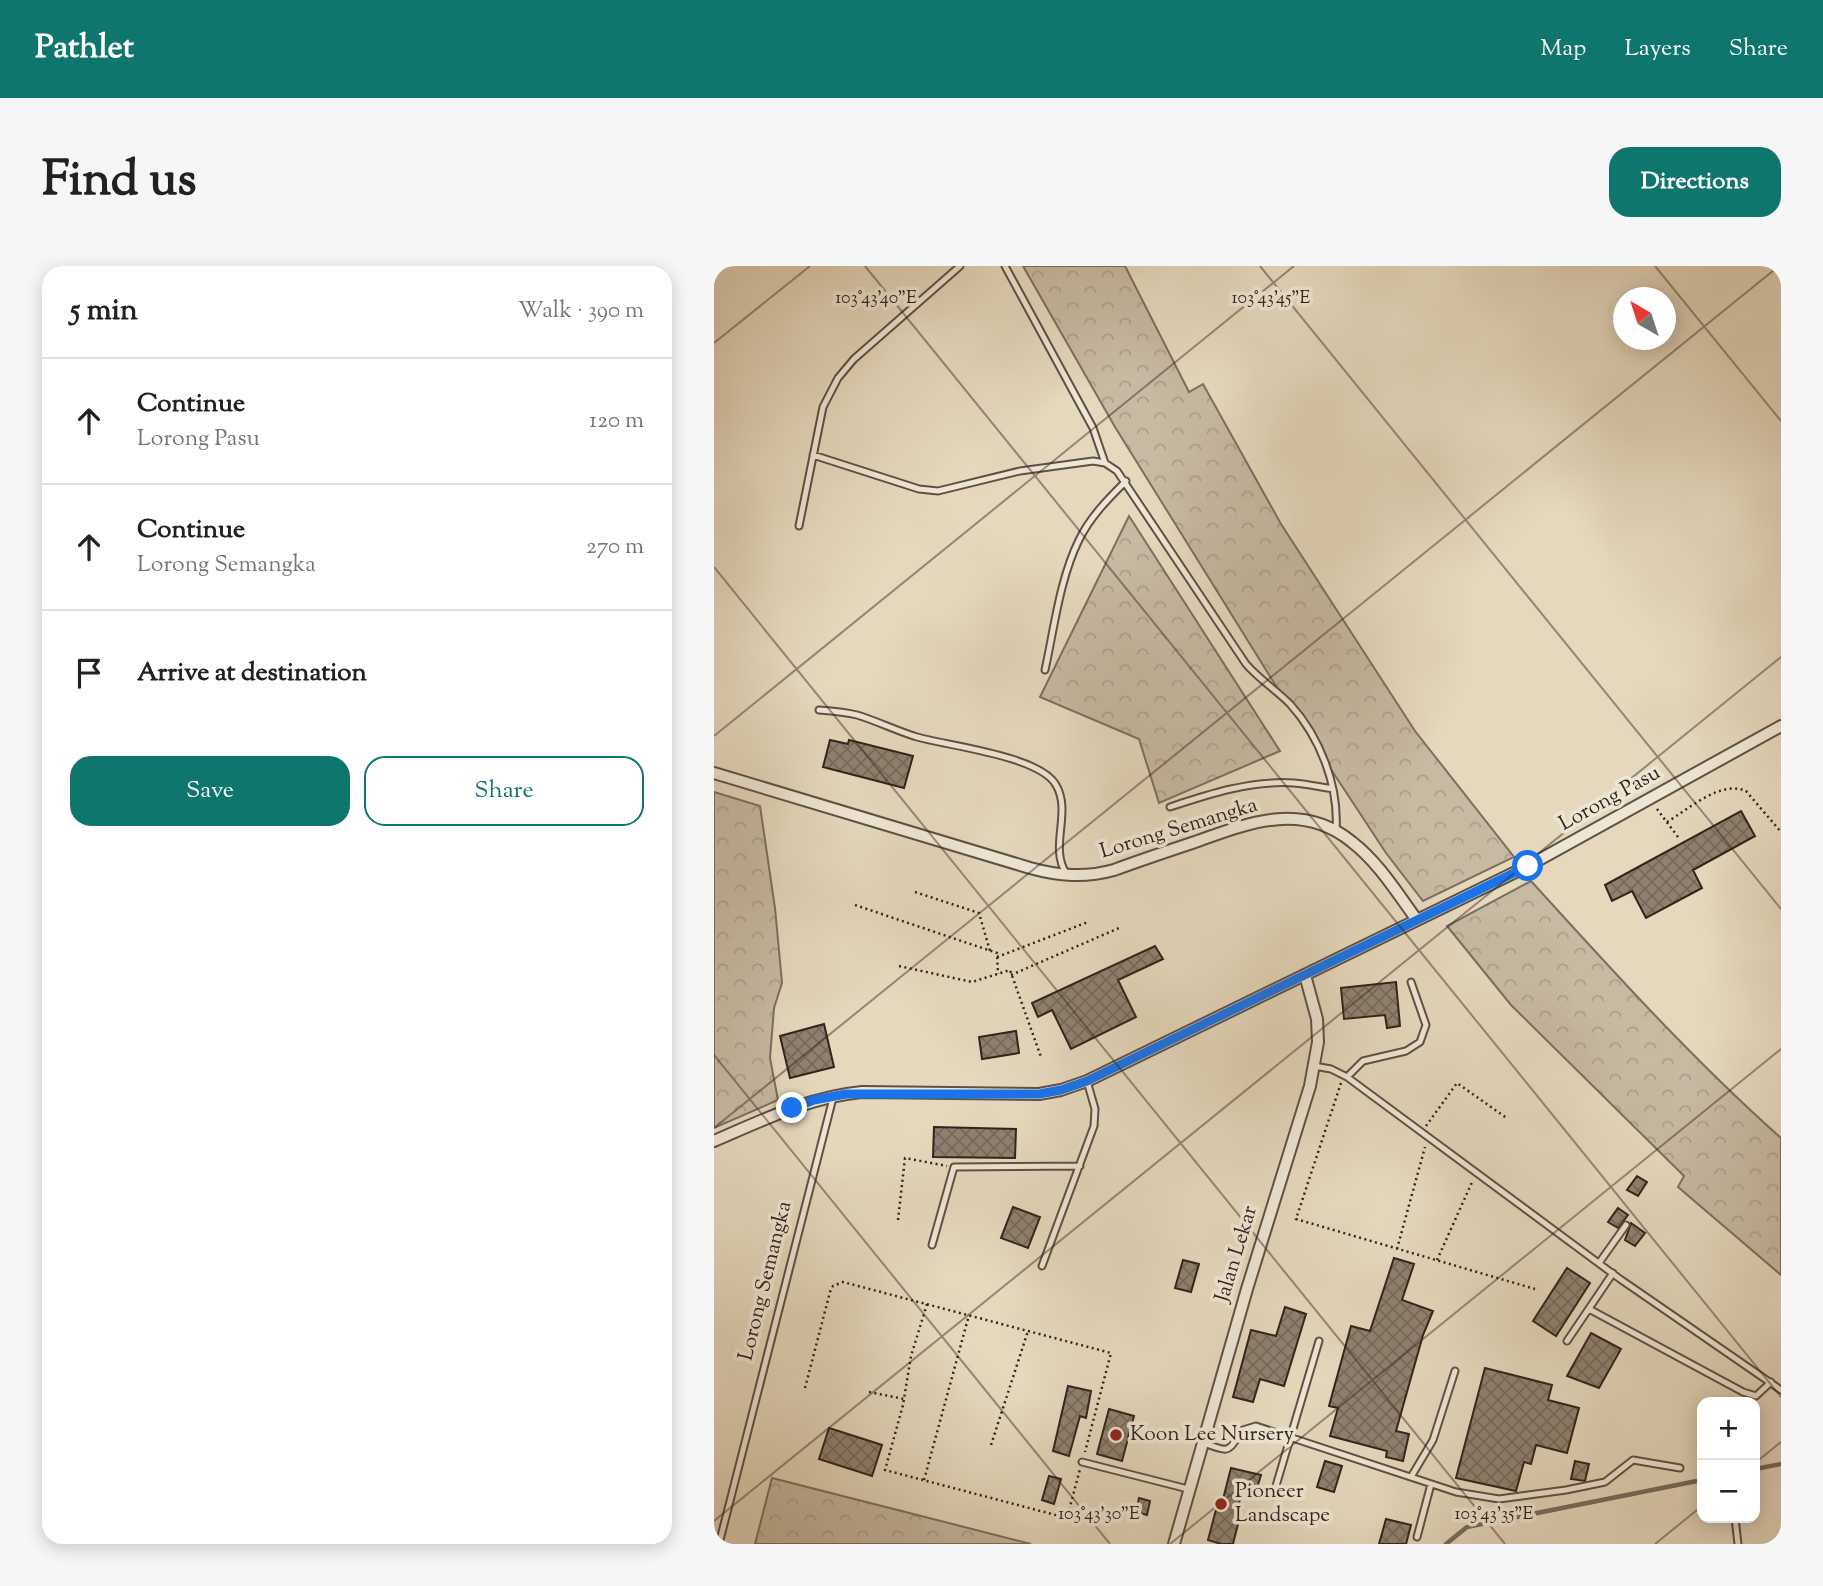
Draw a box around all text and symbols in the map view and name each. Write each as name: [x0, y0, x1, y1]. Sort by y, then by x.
text: Pathlet: [35, 25, 134, 73]
text: Map: [1540, 32, 1586, 66]
text: Layers: [1624, 32, 1691, 66]
text: Share: [1729, 32, 1788, 66]
text: Find us: [42, 147, 196, 217]
button: Directions: [1609, 147, 1781, 217]
text: 103°43'40"E: [835, 286, 917, 312]
text: 103°43'45"E: [1231, 286, 1311, 312]
north arrow: [1613, 287, 1676, 350]
text: 5 min: [70, 290, 138, 333]
text: Walk · 390 m: [518, 295, 644, 328]
text: Continue: [137, 386, 245, 423]
icon: ahead: [70, 402, 108, 440]
text: 120 m: [589, 405, 644, 438]
text: Lorong Pasu: [137, 423, 260, 456]
text: Continue: [137, 512, 245, 549]
icon: ahead: [70, 528, 108, 566]
text: 270 m: [586, 531, 644, 564]
text: Lorong Semangka: [137, 549, 316, 582]
icon: arrive: [70, 654, 108, 692]
text: Arrive at destination: [137, 655, 367, 692]
button: Save: [70, 756, 350, 826]
button: Share: [364, 756, 644, 826]
street label: Lorong Pasu: [1554, 759, 1666, 839]
street label: Lorong Semangka: [1097, 791, 1262, 867]
route start: [1512, 850, 1543, 881]
route end: [776, 1092, 807, 1123]
street label: Lorong Semangka: [732, 1198, 800, 1364]
street label: Jalan Lekar: [1208, 1202, 1266, 1307]
map controls: [1697, 1397, 1760, 1523]
button: +: [1697, 1397, 1760, 1460]
place label: Koon Lee Nursery: [1130, 1420, 1294, 1450]
marker: Koon Lee Nursery: [1108, 1427, 1124, 1443]
button: −: [1697, 1460, 1760, 1523]
place label: Pioneer Landscape: [1235, 1477, 1330, 1531]
marker: Pioneer Landscape: [1213, 1496, 1229, 1512]
text: 103°43'30"E: [1058, 1502, 1140, 1528]
text: 103°43'35"E: [1455, 1502, 1534, 1528]

